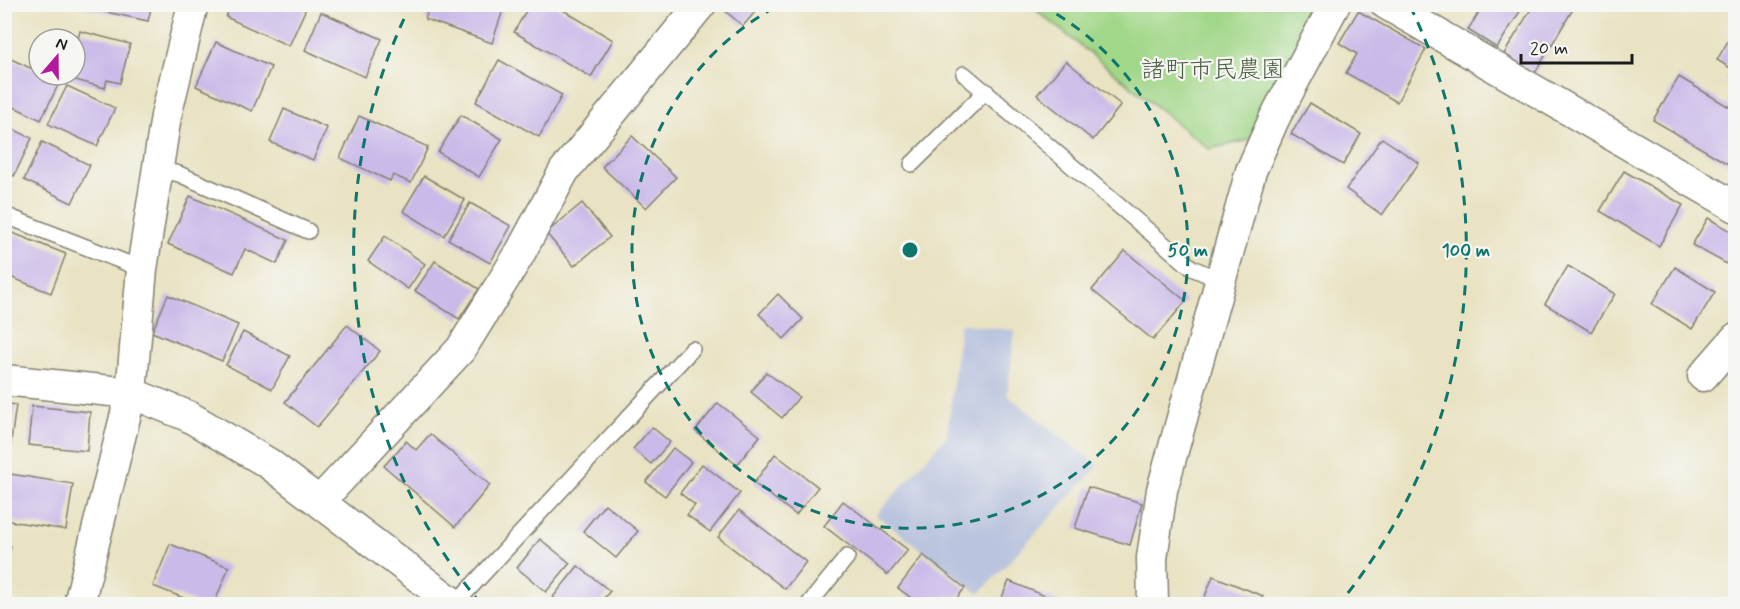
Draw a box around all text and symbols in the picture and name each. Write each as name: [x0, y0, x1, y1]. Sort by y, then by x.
north arrow: [27, 27, 87, 87]
scale bar: [1521, 27, 1632, 65]
text: N: [53, 33, 70, 56]
text: 20 m: [1530, 37, 1568, 61]
park label: 諸町市民農園: [1141, 55, 1285, 86]
text: 50 m: [1168, 239, 1208, 263]
text: 100 m: [1442, 239, 1490, 263]
centre of rings: [900, 240, 920, 260]

